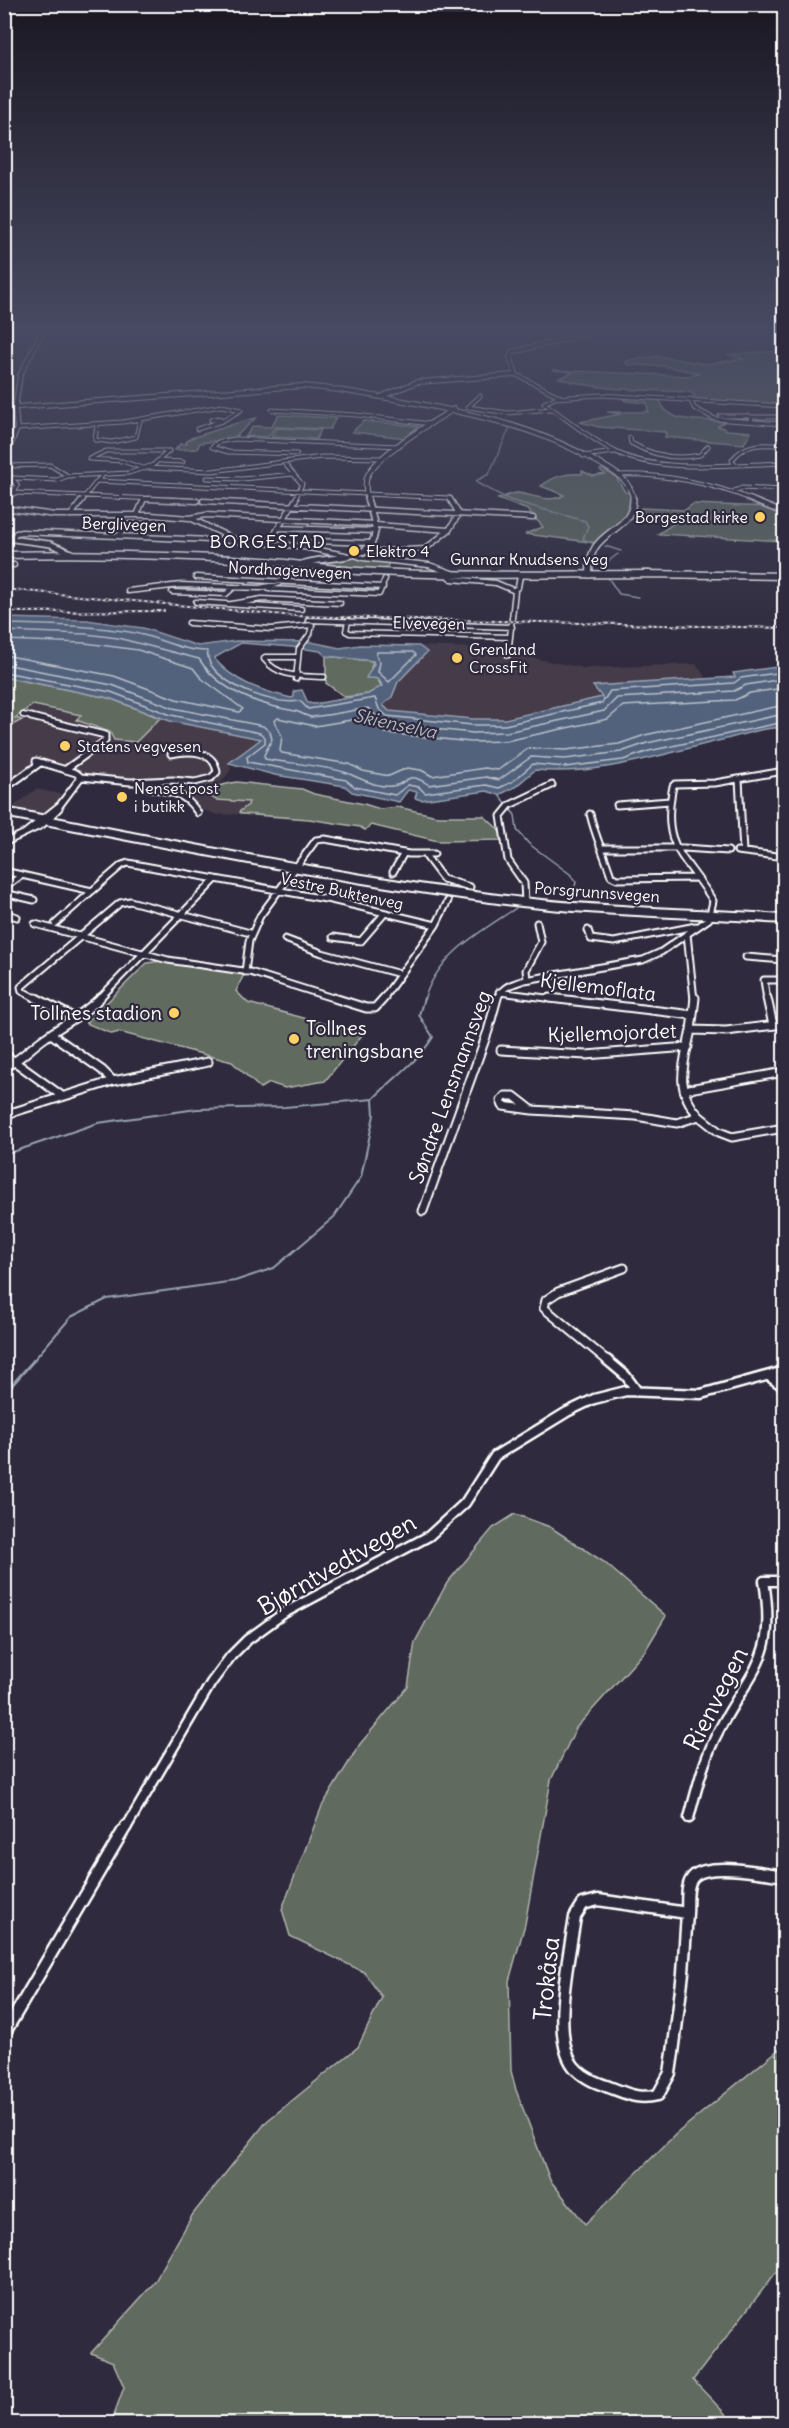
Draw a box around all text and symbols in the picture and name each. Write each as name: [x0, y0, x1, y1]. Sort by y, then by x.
place label: Borgestad kirke: [635, 507, 748, 527]
marker: Borgestad kirke: [753, 510, 767, 524]
street label: Berglivegen: [81, 513, 167, 535]
district label: BORGESTAD: [209, 530, 327, 553]
place label: Elektro 4: [366, 541, 430, 561]
marker: Elektro 4: [347, 544, 361, 558]
street label: Gunnar Knudsens veg: [450, 549, 608, 569]
street label: Nordhagenvegen: [228, 557, 352, 583]
street label: Elvevegen: [393, 612, 465, 634]
place label: Grenland CrossFit: [469, 639, 536, 677]
marker: Grenland CrossFit: [450, 651, 464, 665]
water label: Skienselva: [352, 704, 440, 744]
place label: Statens vegvesen: [77, 736, 201, 756]
marker: Statens vegvesen: [58, 739, 72, 753]
place label: Nenset post i butikk: [134, 778, 219, 816]
marker: Nenset post i butikk: [115, 790, 129, 804]
street label: Vestre Buktenveg: [279, 868, 405, 914]
street label: Porsgrunnsvegen: [534, 878, 660, 906]
street label: Kjellemoflata: [539, 967, 657, 1006]
street label: Søndre Lensmannsveg: [403, 987, 496, 1187]
place label: Tollnes stadion: [30, 1000, 162, 1025]
marker: Tollnes stadion: [167, 1006, 181, 1020]
place label: Tollnes treningsbane: [306, 1015, 424, 1063]
street label: Kjellemojordet: [547, 1018, 677, 1047]
marker: Tollnes treningsbane: [287, 1032, 301, 1046]
street label: Bjørntvedtvegen: [252, 1507, 421, 1622]
street label: Rienvegen: [676, 1642, 754, 1755]
street label: Trokåsa: [527, 1935, 565, 2022]

